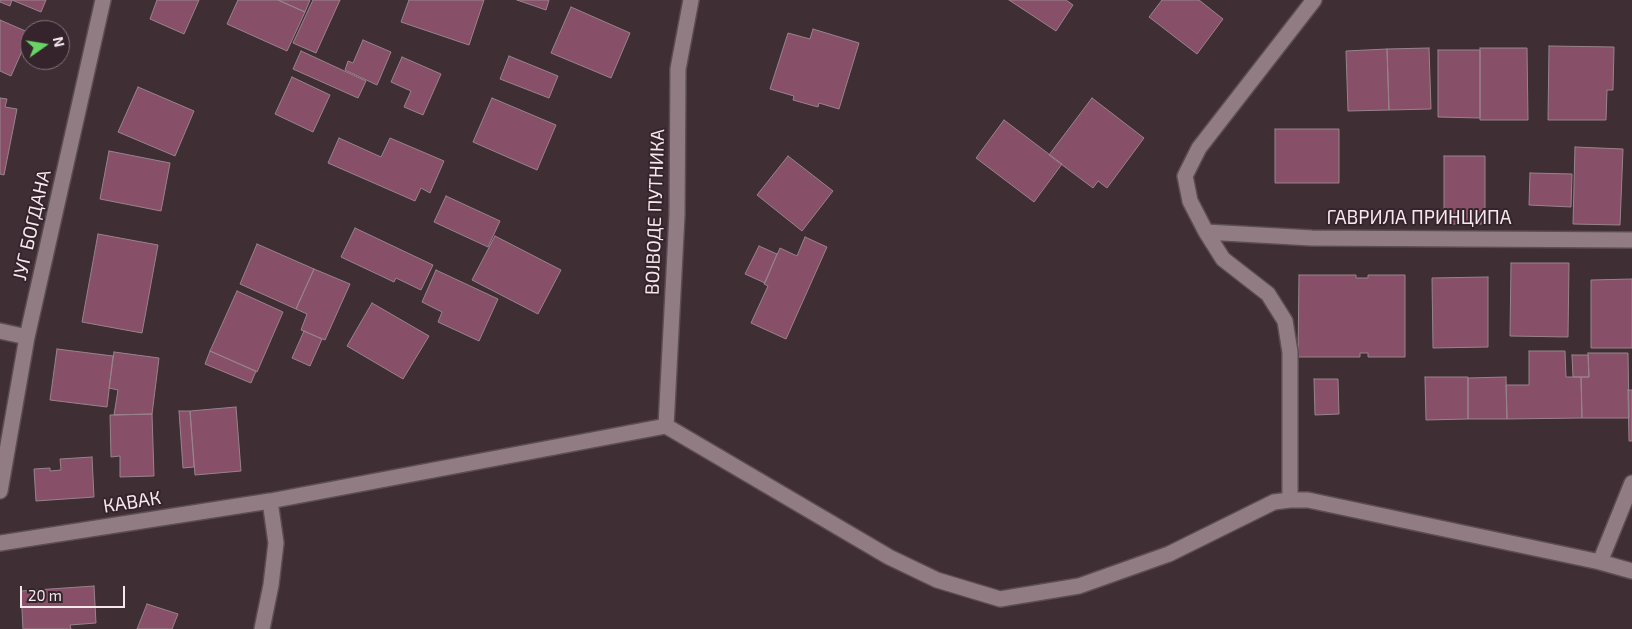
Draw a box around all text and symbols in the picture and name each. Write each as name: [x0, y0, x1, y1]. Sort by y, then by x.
north arrow: [20, 20, 70, 70]
text: N: [50, 35, 69, 49]
street label: ВОЈВОДЕ ПУТНИКА: [641, 129, 669, 295]
street label: ЈУГ БОГДАНА: [8, 167, 56, 283]
street label: ГАВРИЛА ПРИНЦИПА: [1326, 207, 1512, 229]
street label: КАВАК: [101, 486, 163, 518]
scale bar: [22, 576, 128, 608]
text: 20 m: [28, 586, 62, 604]

